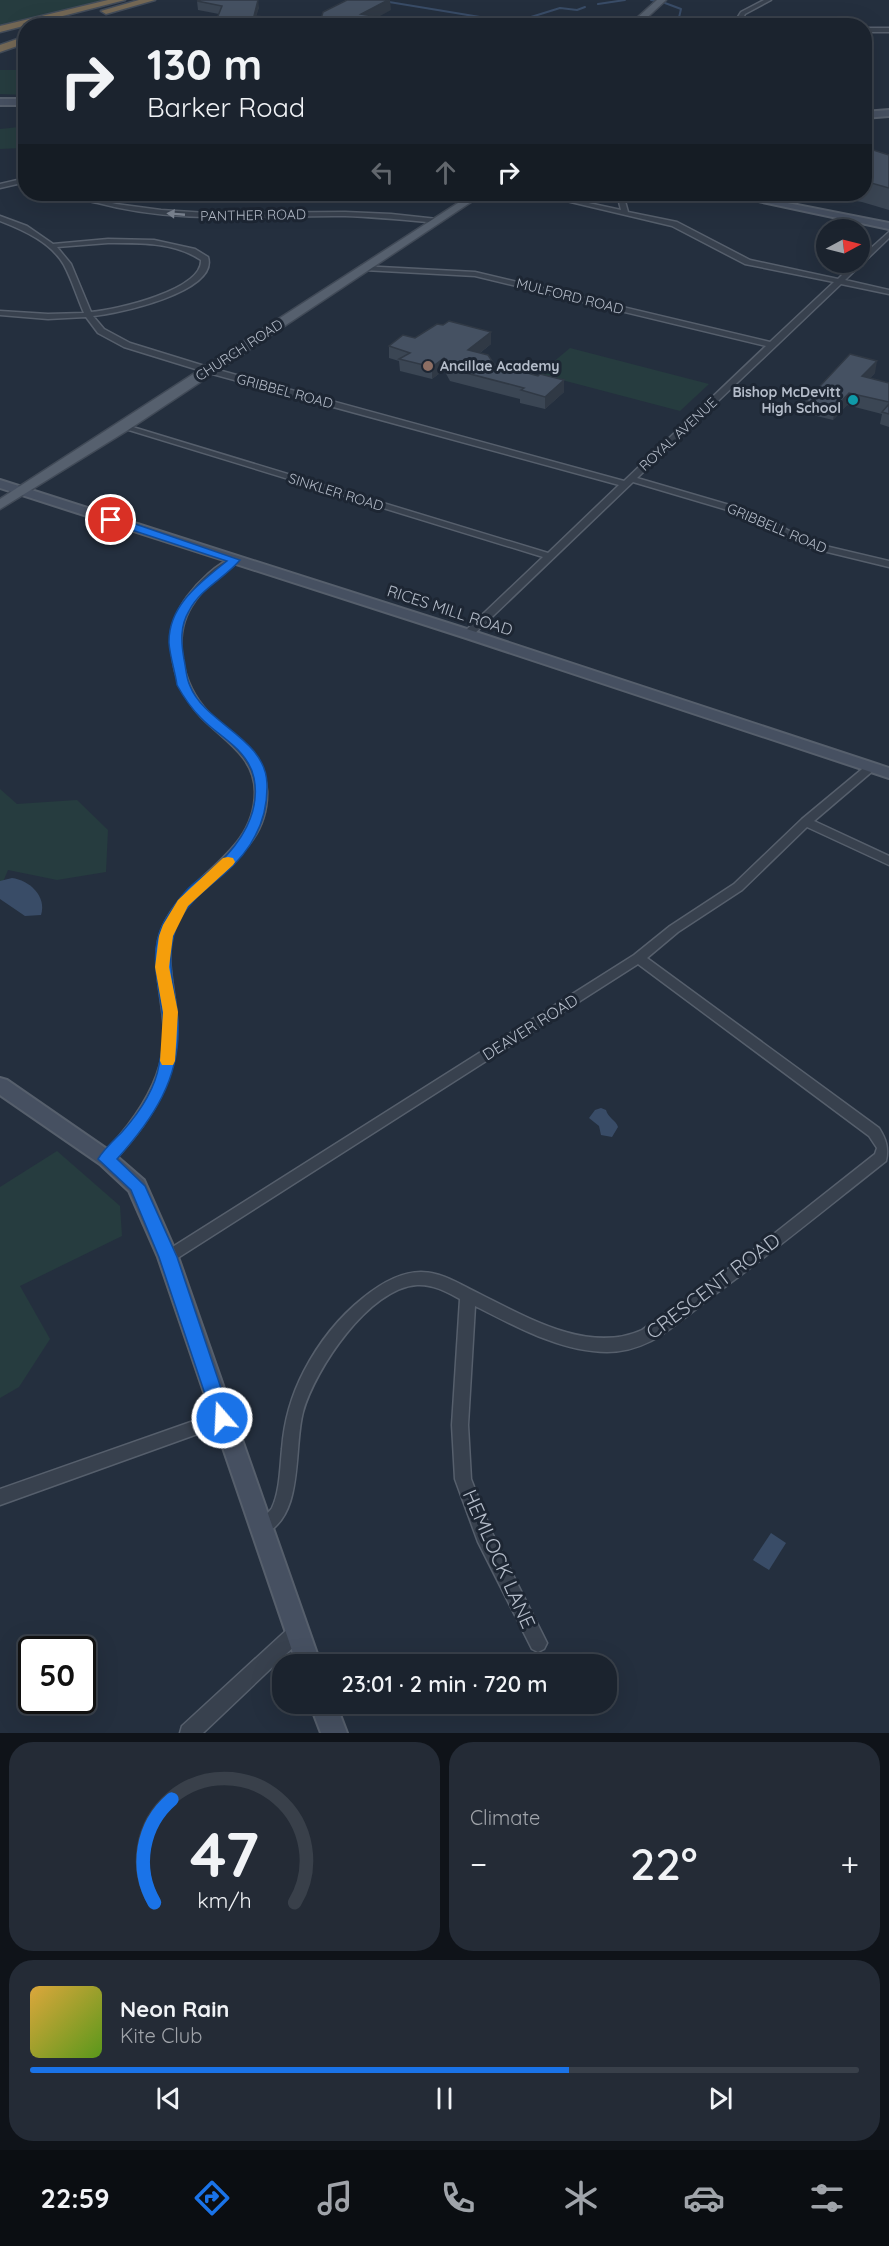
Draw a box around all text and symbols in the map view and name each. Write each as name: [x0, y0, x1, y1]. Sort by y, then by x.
text: 130 m: [147, 38, 262, 91]
icon: right: [48, 42, 126, 120]
text: Barker Road: [147, 90, 305, 124]
icon: left: [366, 156, 399, 189]
icon: ahead: [429, 156, 462, 189]
icon: right: [492, 156, 525, 189]
street label: PANTHER ROAD: [200, 205, 306, 225]
one-way arrow: [166, 210, 185, 219]
north arrow: [816, 219, 870, 273]
map controls: [816, 219, 870, 273]
street label: MULFORD ROAD: [515, 274, 625, 318]
street label: CHURCH ROAD: [192, 315, 286, 385]
place label: Ancillae Academy: [440, 357, 560, 375]
marker: Ancillae Academy: [421, 359, 435, 373]
street label: GRIBBEL ROAD: [235, 369, 335, 413]
place label: Bishop McDevitt High School: [732, 383, 841, 417]
street label: ROYAL AVENUE: [635, 393, 721, 475]
marker: Bishop McDevitt High School: [846, 393, 860, 407]
street label: SINKLER ROAD: [286, 469, 386, 515]
pin: [85, 494, 136, 545]
street label: GRIBBELL ROAD: [724, 499, 830, 557]
icon: arrive: [94, 503, 127, 536]
street label: RICES MILL ROAD: [385, 580, 515, 640]
street label: DEAVER ROAD: [479, 990, 581, 1064]
street label: CRESCENT ROAD: [641, 1227, 785, 1344]
position arrow: [190, 1386, 254, 1450]
street label: HEMLOCK LANE: [458, 1485, 541, 1632]
speed limit sign: 50: [18, 1636, 96, 1714]
text: 23:01 · 2 min · 720 m: [342, 1670, 547, 1698]
text: Climate: [470, 1805, 540, 1830]
text: 47: [190, 1815, 259, 1893]
text: 22°: [630, 1835, 698, 1891]
text: −: [470, 1843, 487, 1884]
text: +: [840, 1843, 859, 1884]
text: km/h: [197, 1888, 252, 1914]
text: Neon Rain: [120, 1995, 229, 2023]
text: Kite Club: [120, 2023, 202, 2048]
icon: previous: [152, 2082, 185, 2115]
icon: pause: [428, 2082, 461, 2115]
icon: next: [704, 2082, 737, 2115]
icon: directions: [191, 2177, 233, 2219]
icon: music: [314, 2177, 356, 2219]
icon: phone: [437, 2177, 479, 2219]
icon: climate: [560, 2177, 602, 2219]
icon: car: [683, 2177, 725, 2219]
icon: filters: [806, 2177, 848, 2219]
text: 22:59: [41, 2181, 110, 2215]

